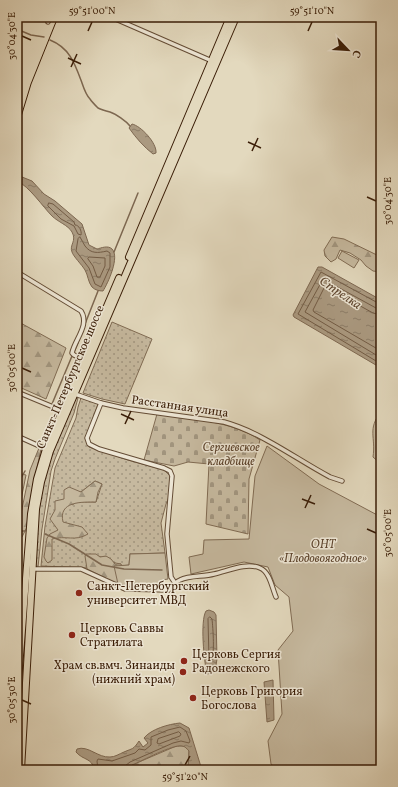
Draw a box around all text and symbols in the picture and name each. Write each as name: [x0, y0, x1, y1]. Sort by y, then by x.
text: 59°51'00"N: [69, 4, 116, 18]
text: 59°51'10"N: [290, 4, 335, 18]
text: 30°04'30"E: [5, 12, 19, 60]
north arrow: [328, 30, 368, 70]
text: С: [347, 47, 364, 60]
text: 30°04'30"E: [381, 177, 395, 225]
water label: Стрелка: [315, 273, 365, 314]
street label: Санкт-Петербургское шоссе: [33, 303, 109, 452]
text: 30°05'00"E: [5, 344, 19, 392]
street label: Расстанная улица: [130, 392, 230, 422]
park label: Сергиевское кладбище: [202, 440, 260, 470]
text: 30°05'00"E: [381, 509, 395, 557]
park label: ОНТ «Плодовоягодное»: [279, 537, 367, 567]
place label: Санкт-Петербургский университет МВД: [87, 579, 209, 609]
marker: Санкт-Петербургский университет МВД: [74, 588, 84, 598]
place label: Церковь Саввы Стратилата: [80, 621, 164, 651]
marker: Церковь Саввы Стратилата: [67, 630, 77, 640]
place label: Церковь Сергия Радонежского: [192, 647, 280, 677]
marker: Церковь Сергия Радонежского: [179, 656, 189, 666]
place label: Храм св.вмч. Зинаиды (нижний храм): [54, 658, 176, 688]
marker: Храм св.вмч. Зинаиды (нижний храм): [178, 667, 188, 677]
text: 30°05'30"E: [5, 676, 19, 724]
place label: Церковь Григория Богослова: [201, 684, 303, 714]
marker: Церковь Григория Богослова: [188, 693, 198, 703]
text: 59°51'20"N: [162, 770, 208, 784]

